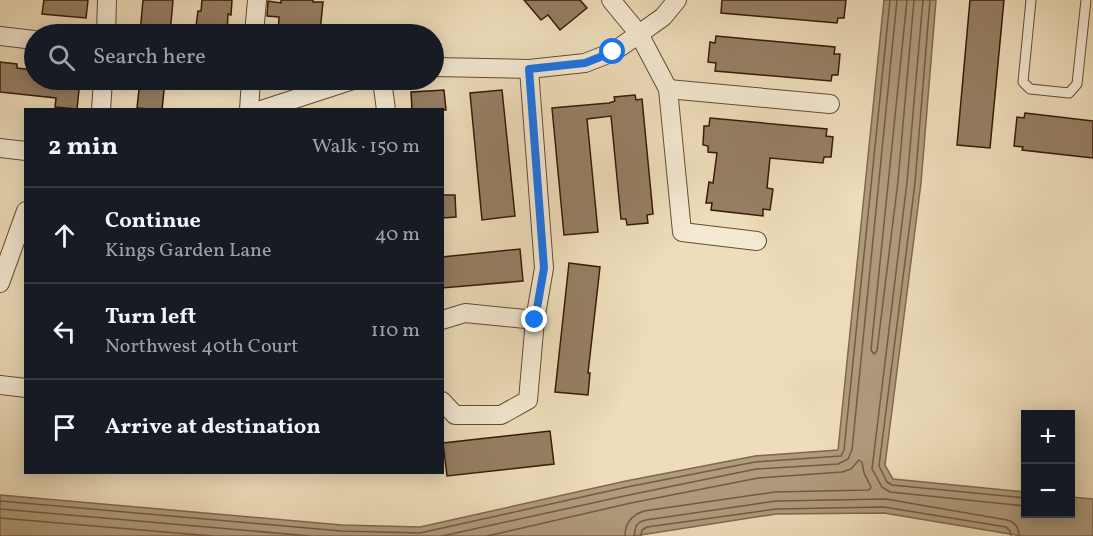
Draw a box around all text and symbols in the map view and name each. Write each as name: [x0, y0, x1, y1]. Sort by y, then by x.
search box: [24, 24, 444, 90]
route start: [599, 38, 625, 64]
icon: search: [45, 41, 78, 74]
text: Search here: [93, 42, 206, 73]
text: 2 min: [48, 129, 118, 165]
text: Walk · 150 m: [312, 133, 420, 161]
text: Continue: [105, 206, 201, 237]
icon: ahead: [48, 219, 81, 252]
text: 40 m: [375, 221, 420, 249]
text: Kings Garden Lane: [105, 237, 272, 265]
text: Turn left: [105, 302, 196, 333]
route end: [521, 306, 547, 332]
icon: left: [48, 315, 81, 348]
text: 110 m: [371, 317, 420, 345]
text: Northwest 40th Court: [105, 333, 298, 361]
map controls: [1021, 410, 1075, 518]
button: +: [1021, 410, 1075, 464]
icon: arrive: [48, 411, 81, 444]
text: Arrive at destination: [105, 412, 321, 443]
button: −: [1021, 464, 1075, 518]

